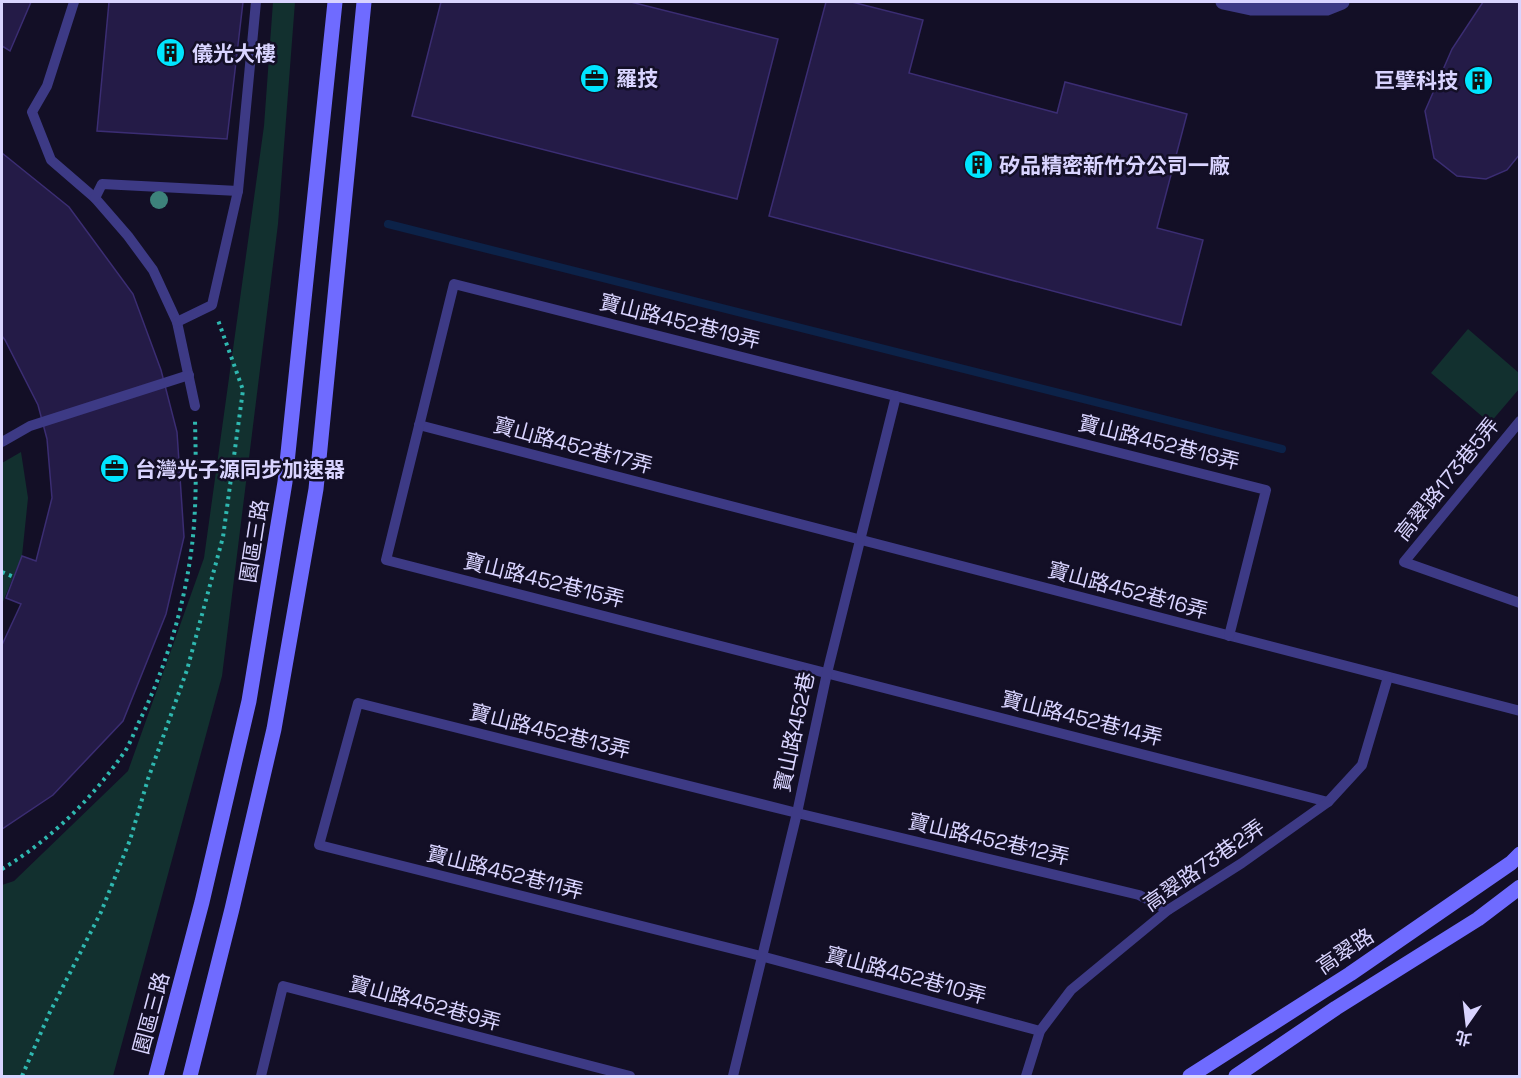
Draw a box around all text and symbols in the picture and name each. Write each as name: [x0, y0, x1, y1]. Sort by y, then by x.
building icon: 儀光大樓: [155, 37, 187, 69]
place label: 儀光大樓: [192, 40, 276, 67]
office icon: 羅技: [579, 62, 611, 94]
building icon: 巨擘科技: [1463, 64, 1495, 96]
place label: 羅技: [616, 65, 658, 92]
place label: 巨擘科技: [1374, 67, 1458, 94]
building icon: 矽品精密新竹分公司一廠: [962, 149, 994, 181]
place label: 矽品精密新竹分公司一廠: [999, 152, 1230, 179]
street label: 寶山路452巷19弄: [597, 288, 763, 354]
street label: 寶山路452巷18弄: [1076, 409, 1242, 475]
street label: 寶山路452巷17弄: [490, 411, 656, 479]
street label: 高翠路173巷5弄: [1389, 412, 1505, 546]
office icon: 台灣光子源同步加速器: [98, 453, 130, 485]
place label: 台灣光子源同步加速器: [135, 456, 345, 483]
street label: 園區三路: [234, 497, 274, 585]
street label: 寶山路452巷15弄: [461, 547, 627, 613]
street label: 寶山路452巷16弄: [1045, 556, 1211, 624]
street label: 寶山路452巷: [768, 669, 820, 795]
street label: 寶山路452巷14弄: [999, 685, 1165, 751]
street label: 寶山路452巷13弄: [467, 698, 633, 764]
street label: 寶山路452巷12弄: [906, 807, 1072, 871]
street label: 高翠路73巷2弄: [1138, 813, 1270, 917]
street label: 寶山路452巷11弄: [424, 839, 586, 905]
street label: 高翠路: [1311, 922, 1379, 980]
street label: 寶山路452巷10弄: [823, 941, 989, 1009]
street label: 園區三路: [127, 969, 175, 1057]
street label: 寶山路452巷9弄: [346, 970, 504, 1036]
north arrow: [1437, 994, 1497, 1054]
text: 北: [1453, 1026, 1474, 1050]

